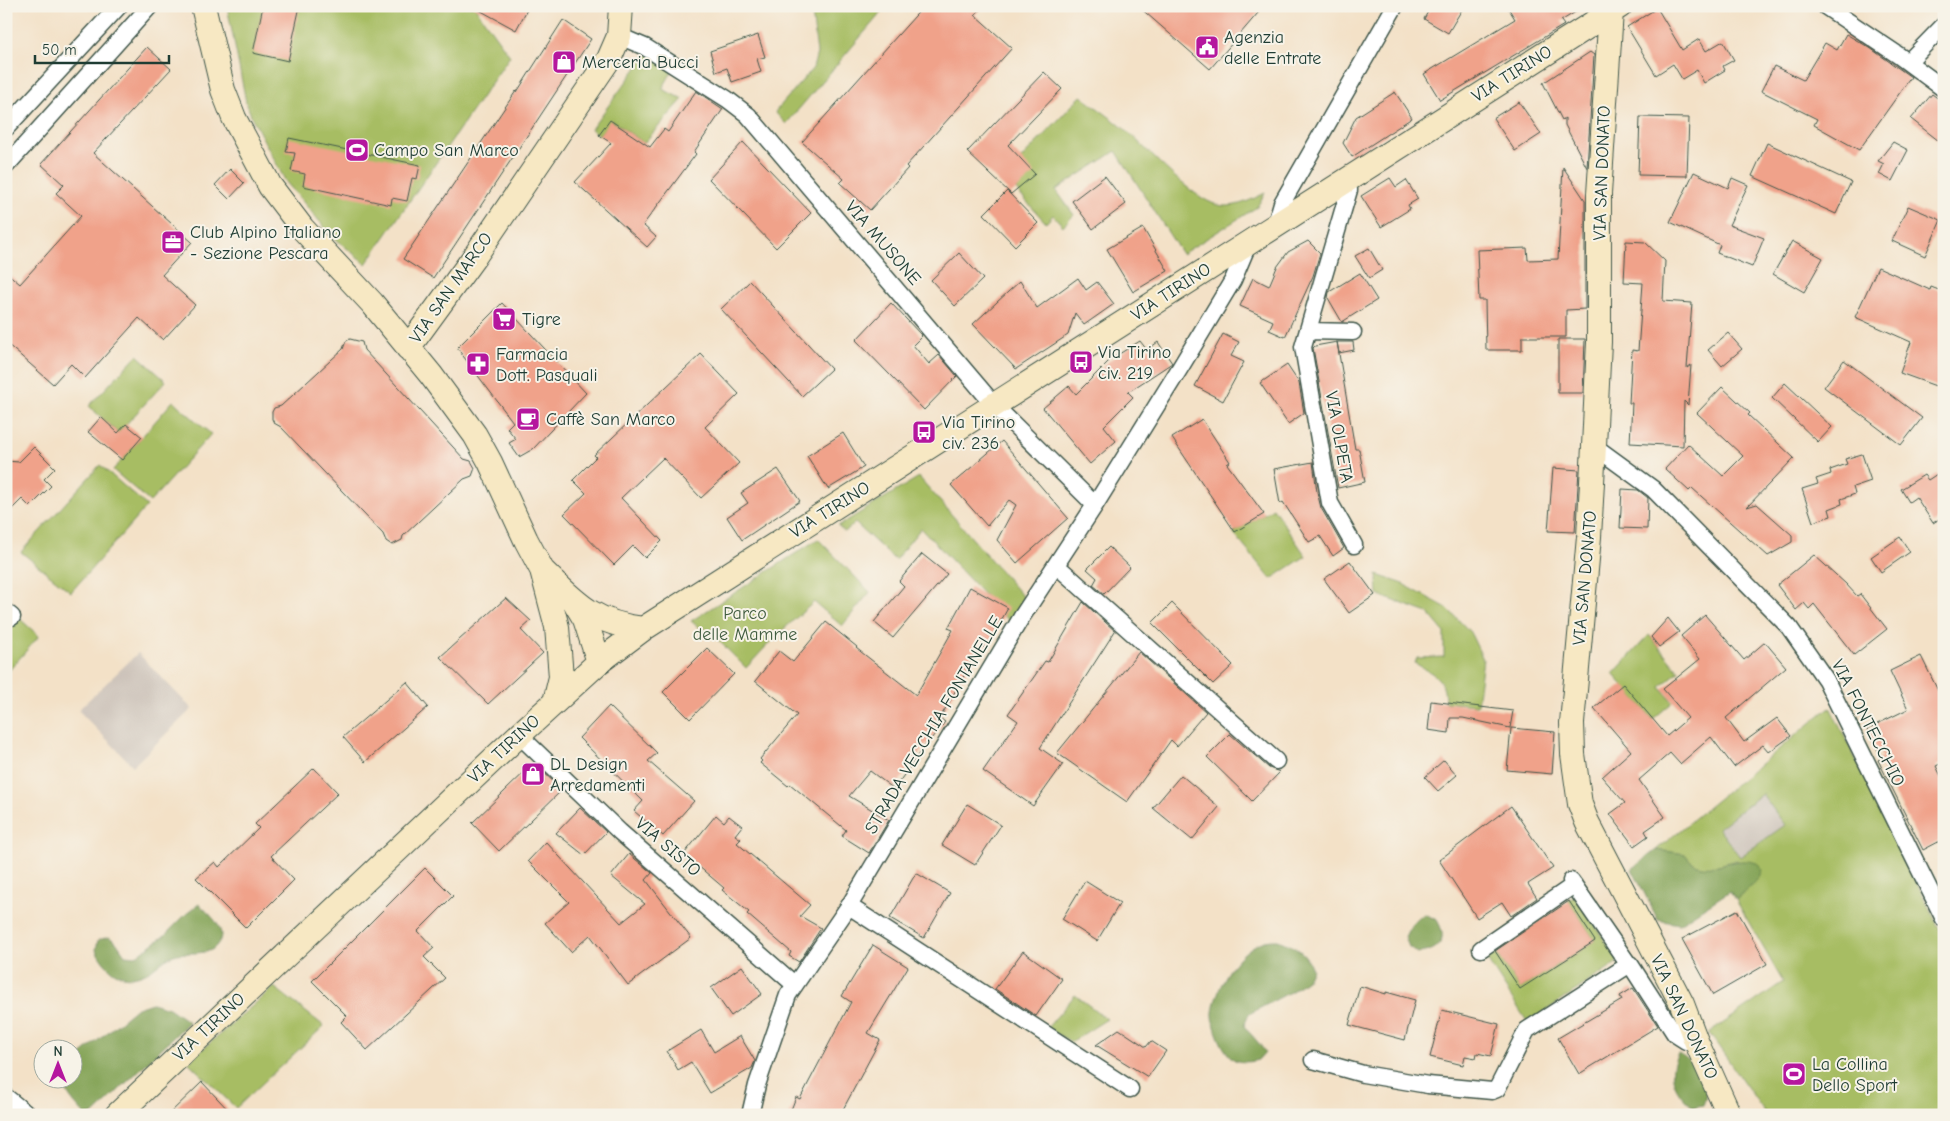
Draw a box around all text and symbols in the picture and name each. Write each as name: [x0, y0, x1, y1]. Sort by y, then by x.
place label: Agenzia delle Entrate: [1224, 27, 1321, 69]
scale bar: [35, 32, 169, 64]
public building icon: Agenzia delle Entrate: [1194, 34, 1220, 60]
text: 50 m: [42, 41, 77, 59]
street label: VIA TIRINO: [1468, 41, 1556, 107]
shop icon: Merceria Bucci: [551, 49, 577, 75]
place label: Merceria Bucci: [582, 52, 699, 73]
street label: VIA SAN DONATO: [1589, 105, 1615, 241]
sports icon: Campo San Marco: [344, 137, 370, 163]
place label: Campo San Marco: [374, 140, 519, 161]
street label: VIA MUSONE: [841, 197, 925, 290]
place label: Club Alpino Italiano - Sezione Pescara: [190, 222, 341, 264]
office icon: Club Alpino Italiano - Sezione Pescara: [160, 229, 186, 255]
street label: VIA SAN MARCO: [405, 229, 497, 347]
street label: VIA TIRINO: [1127, 258, 1215, 326]
supermarket icon: Tigre: [491, 306, 517, 332]
place label: Tigre: [522, 309, 561, 330]
place label: Via Tirino civ. 219: [1098, 342, 1171, 384]
place label: Farmacia Dott. Pasquali: [496, 344, 598, 386]
bus stop icon: Via Tirino civ. 219: [1068, 349, 1094, 375]
pharmacy icon: Farmacia Dott. Pasquali: [465, 351, 491, 377]
street label: VIA OLPETA: [1321, 389, 1357, 485]
cafe icon: Caffè San Marco: [515, 406, 541, 432]
place label: Caffè San Marco: [546, 409, 675, 430]
place label: Via Tirino civ. 236: [942, 412, 1015, 454]
bus stop icon: Via Tirino civ. 236: [911, 419, 937, 445]
street label: VIA TIRINO: [786, 477, 874, 543]
street label: VIA SAN DONATO: [1569, 510, 1601, 646]
park label: Parco delle Mamme: [693, 603, 797, 645]
street label: STRADA VECCHIA FONTANELLE: [861, 612, 1008, 838]
street label: VIA FONTECCHIO: [1827, 656, 1909, 790]
street label: VIA TIRINO: [464, 710, 544, 788]
place label: DL Design Arredamenti: [550, 754, 645, 796]
shop icon: DL Design Arredamenti: [520, 761, 546, 787]
street label: VIA SISTO: [631, 813, 705, 881]
street label: VIA SAN DONATO: [1646, 951, 1722, 1083]
street label: VIA TIRINO: [169, 988, 249, 1066]
north arrow: [32, 1038, 82, 1088]
text: N: [53, 1043, 63, 1060]
place label: La Collina Dello Sport: [1812, 1054, 1898, 1096]
sports icon: La Collina Dello Sport: [1781, 1061, 1807, 1087]

